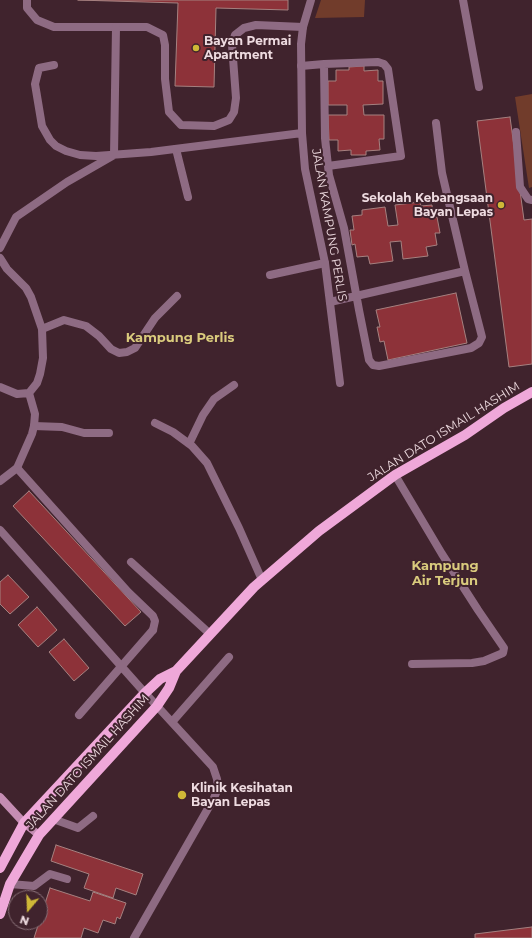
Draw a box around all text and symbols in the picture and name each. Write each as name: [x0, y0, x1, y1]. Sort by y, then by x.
place label: Bayan Permai Apartment: [204, 34, 291, 62]
marker: Bayan Permai Apartment: [191, 43, 201, 53]
street label: JALAN KAMPUNG PERLIS: [308, 148, 350, 302]
place label: Sekolah Kebangsaan Bayan Lepas: [362, 191, 493, 219]
marker: Sekolah Kebangsaan Bayan Lepas: [496, 200, 506, 210]
district label: Kampung Perlis: [126, 330, 234, 346]
street label: JALAN DATO ISMAIL HASHIM: [365, 379, 523, 485]
district label: Kampung Air Terjun: [411, 558, 479, 589]
street label: JALAN DATO ISMAIL HASHIM: [24, 692, 152, 832]
place label: Klinik Kesihatan Bayan Lepas: [191, 781, 293, 809]
marker: Klinik Kesihatan Bayan Lepas: [176, 789, 188, 801]
north arrow: [8, 890, 48, 930]
text: N: [18, 912, 31, 928]

